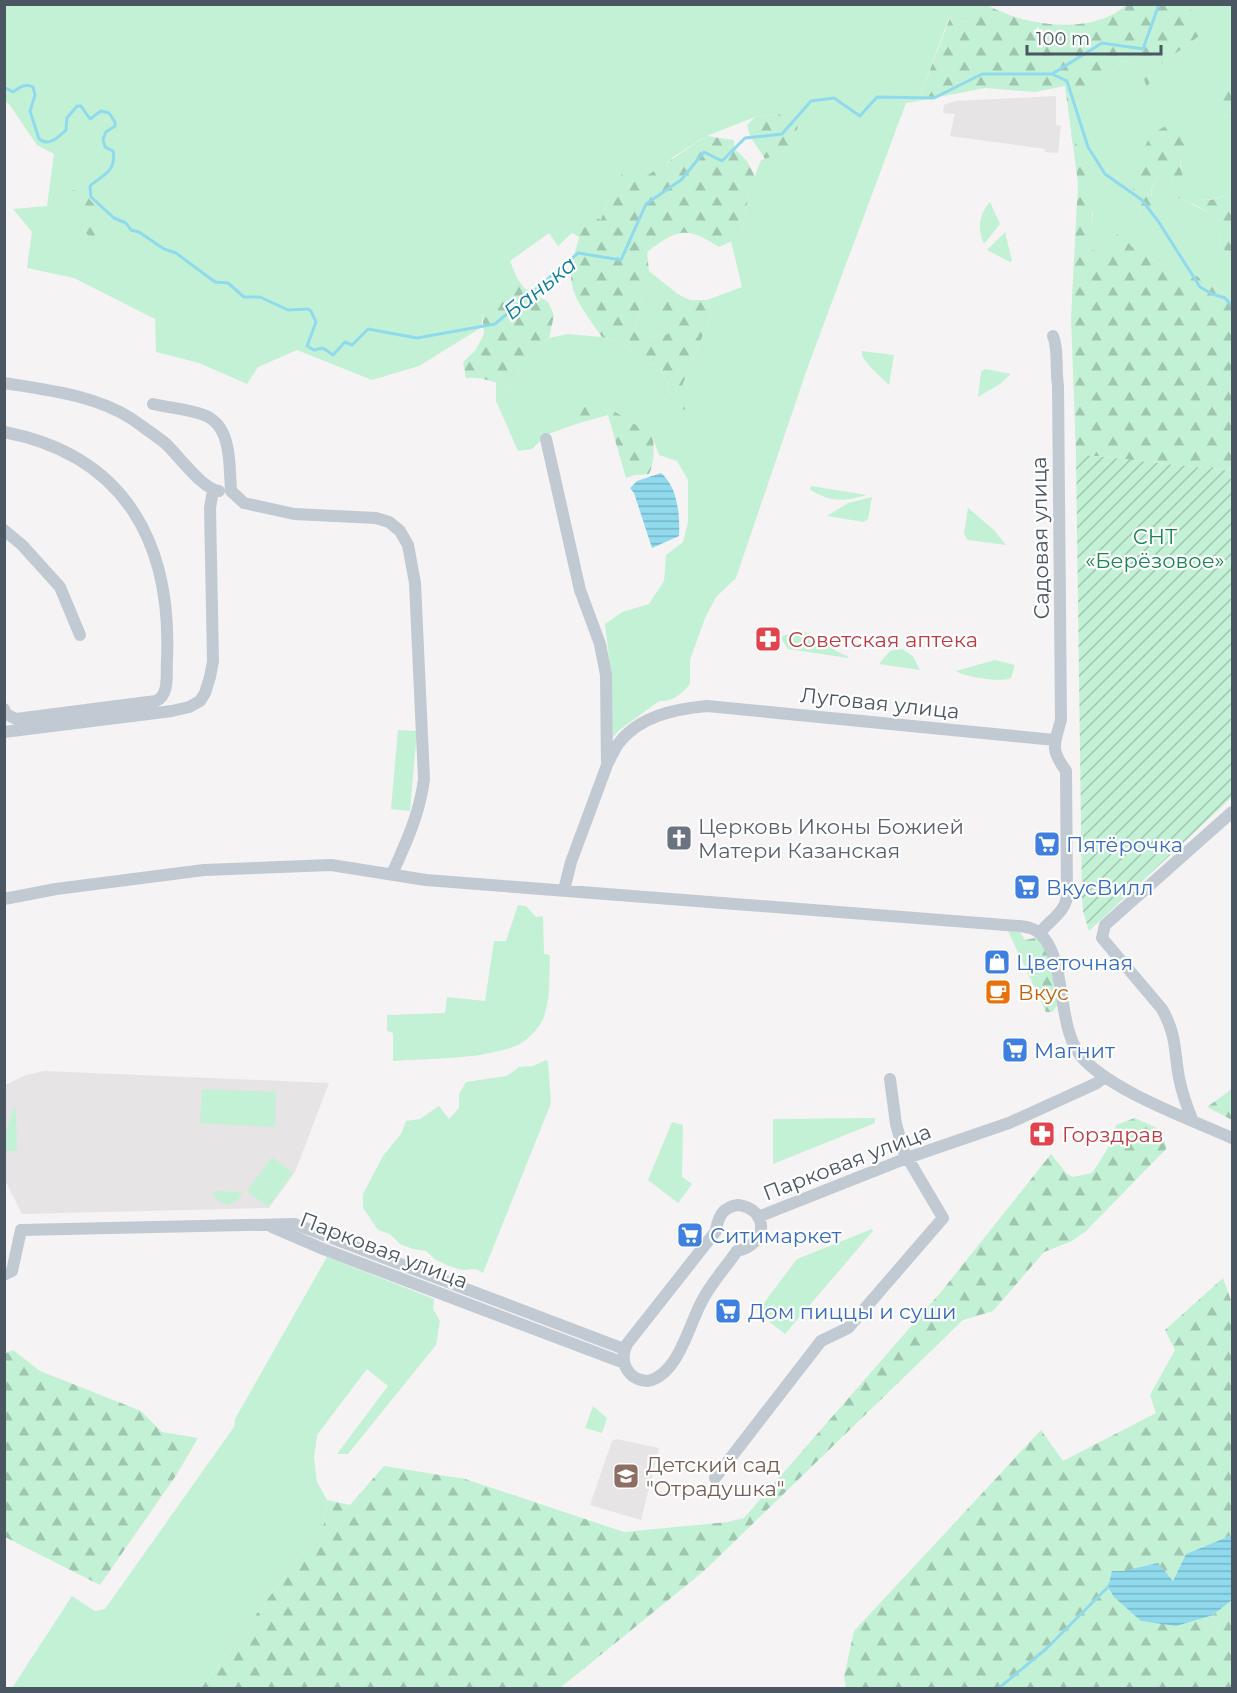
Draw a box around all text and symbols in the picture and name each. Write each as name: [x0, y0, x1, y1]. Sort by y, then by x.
scale bar: [1027, 18, 1160, 56]
text: 100 m: [1036, 28, 1090, 50]
water label: Банька: [498, 250, 582, 326]
street label: Садовая улица: [1026, 456, 1054, 620]
park label: СНТ «Берёзовое»: [1085, 524, 1225, 573]
pharmacy icon: Советская аптека: [753, 624, 783, 654]
place label: Советская аптека: [788, 627, 978, 652]
street label: Луговая улица: [799, 682, 961, 724]
place label: Церковь Иконы Божией Матери Казанская: [698, 814, 964, 863]
church icon: Церковь Иконы Божией Матери Казанская: [664, 823, 694, 853]
supermarket icon: Пятёрочка: [1032, 829, 1062, 859]
place label: Пятёрочка: [1066, 832, 1183, 857]
supermarket icon: ВкусВилл: [1012, 872, 1042, 902]
place label: ВкусВилл: [1046, 875, 1153, 900]
shop icon: Цветочная: [982, 947, 1012, 977]
place label: Цветочная: [1016, 950, 1133, 975]
cafe icon: Вкус: [983, 977, 1013, 1007]
place label: Вкус: [1018, 980, 1069, 1005]
supermarket icon: Магнит: [1000, 1035, 1030, 1065]
place label: Магнит: [1034, 1038, 1115, 1063]
street label: Парковая улица: [759, 1118, 935, 1206]
pharmacy icon: Горздрав: [1027, 1119, 1057, 1149]
place label: Горздрав: [1062, 1122, 1163, 1147]
street label: Парковая улица: [296, 1206, 472, 1294]
supermarket icon: Ситимаркет: [675, 1220, 705, 1250]
place label: Ситимаркет: [710, 1223, 841, 1248]
supermarket icon: Дом пиццы и суши: [713, 1296, 743, 1326]
place label: Дом пиццы и суши: [748, 1299, 956, 1324]
place label: Детский сад "Отрадушка": [646, 1452, 785, 1501]
school or university icon: Детский сад "Отрадушка": [611, 1461, 641, 1491]

